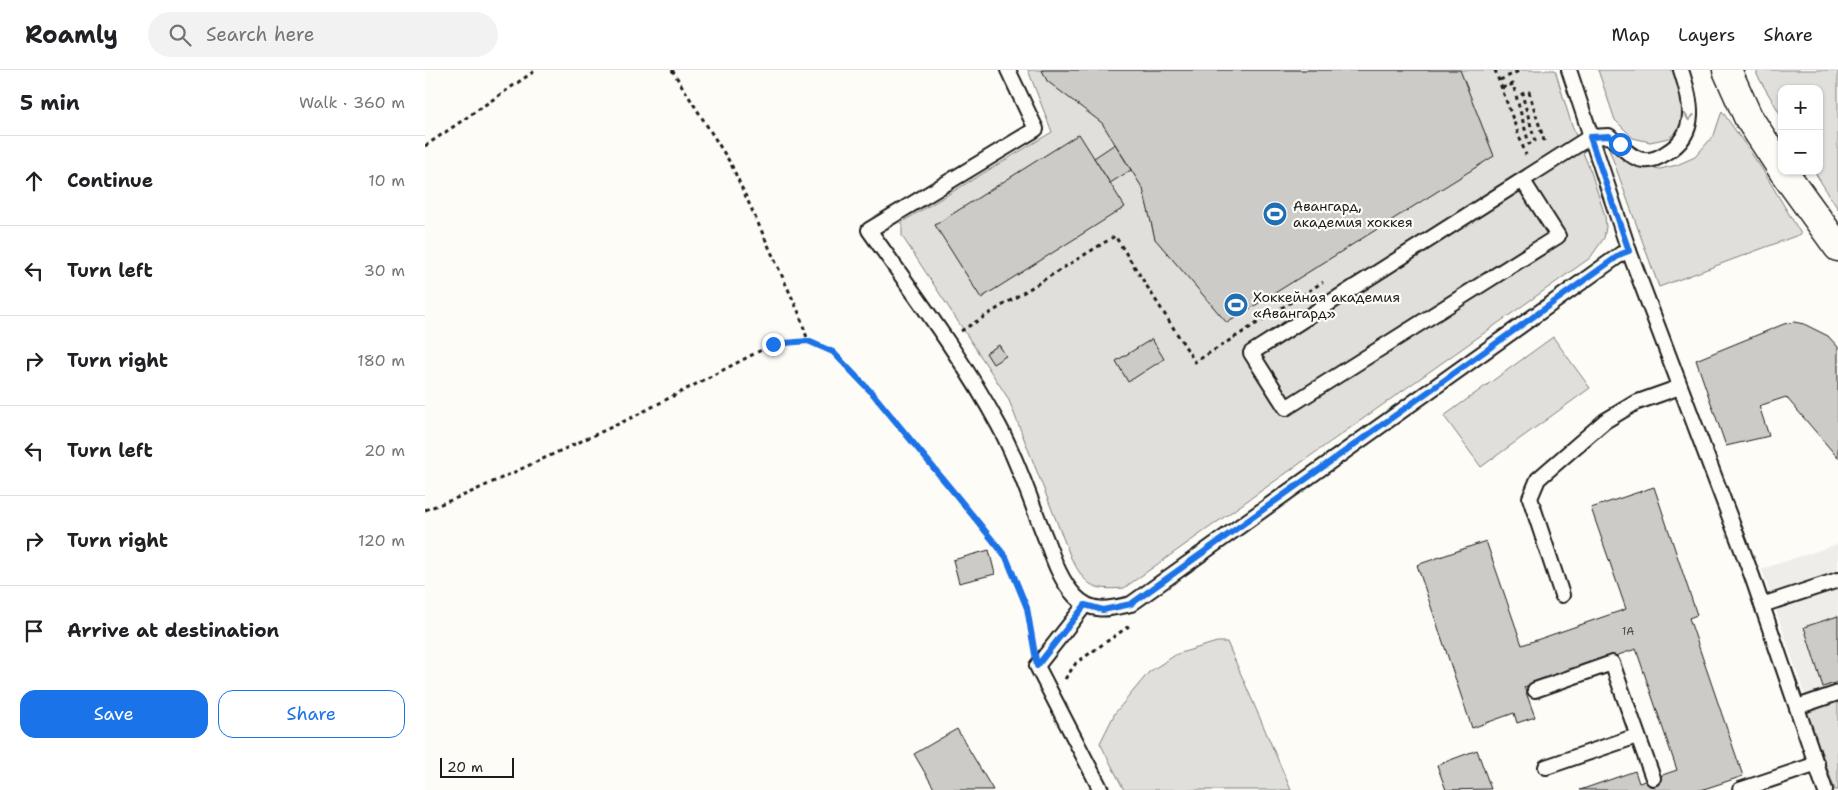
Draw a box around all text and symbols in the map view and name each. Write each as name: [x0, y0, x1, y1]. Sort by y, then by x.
search box: [148, 12, 498, 57]
text: Roamly: [25, 19, 118, 51]
icon: search: [166, 21, 194, 49]
text: Search here: [206, 22, 315, 47]
text: Map: [1612, 23, 1650, 47]
text: Layers: [1678, 23, 1735, 47]
text: Share: [1763, 23, 1813, 47]
map controls: [1778, 85, 1823, 175]
button: +: [1778, 85, 1823, 130]
text: 5 min: [20, 89, 80, 117]
text: Walk · 360 m: [299, 92, 405, 113]
one-way arrow: [1685, 113, 1695, 122]
button: −: [1778, 130, 1823, 175]
route start: [1609, 133, 1632, 156]
icon: ahead: [20, 167, 48, 195]
text: Continue: [67, 168, 153, 193]
text: 10 m: [368, 170, 405, 191]
place label: Авангард, академия хоккея: [1293, 197, 1413, 231]
sports icon: Авангард, академия хоккея: [1262, 201, 1288, 227]
icon: left: [20, 257, 48, 285]
text: Turn left: [67, 258, 153, 283]
text: 30 m: [364, 260, 405, 281]
place label: Хоккейная академия «Авангард»: [1253, 288, 1400, 322]
sports icon: Хоккейная академия «Авангард»: [1223, 292, 1249, 318]
route end: [762, 333, 785, 356]
icon: right: [20, 347, 48, 375]
text: Turn right: [67, 348, 168, 373]
text: 180 m: [357, 350, 405, 371]
icon: left: [20, 437, 48, 465]
text: Turn left: [67, 438, 153, 463]
text: 20 m: [364, 440, 405, 461]
icon: right: [20, 527, 48, 555]
text: Turn right: [67, 528, 168, 553]
text: 120 m: [358, 530, 405, 551]
icon: arrive: [20, 617, 48, 645]
text: Arrive at destination: [67, 618, 279, 643]
house number: 1А: [1622, 624, 1634, 639]
button: Save: [20, 690, 208, 738]
button: Share: [218, 690, 405, 738]
scale bar: [440, 755, 514, 778]
text: 20 m: [447, 758, 483, 776]

